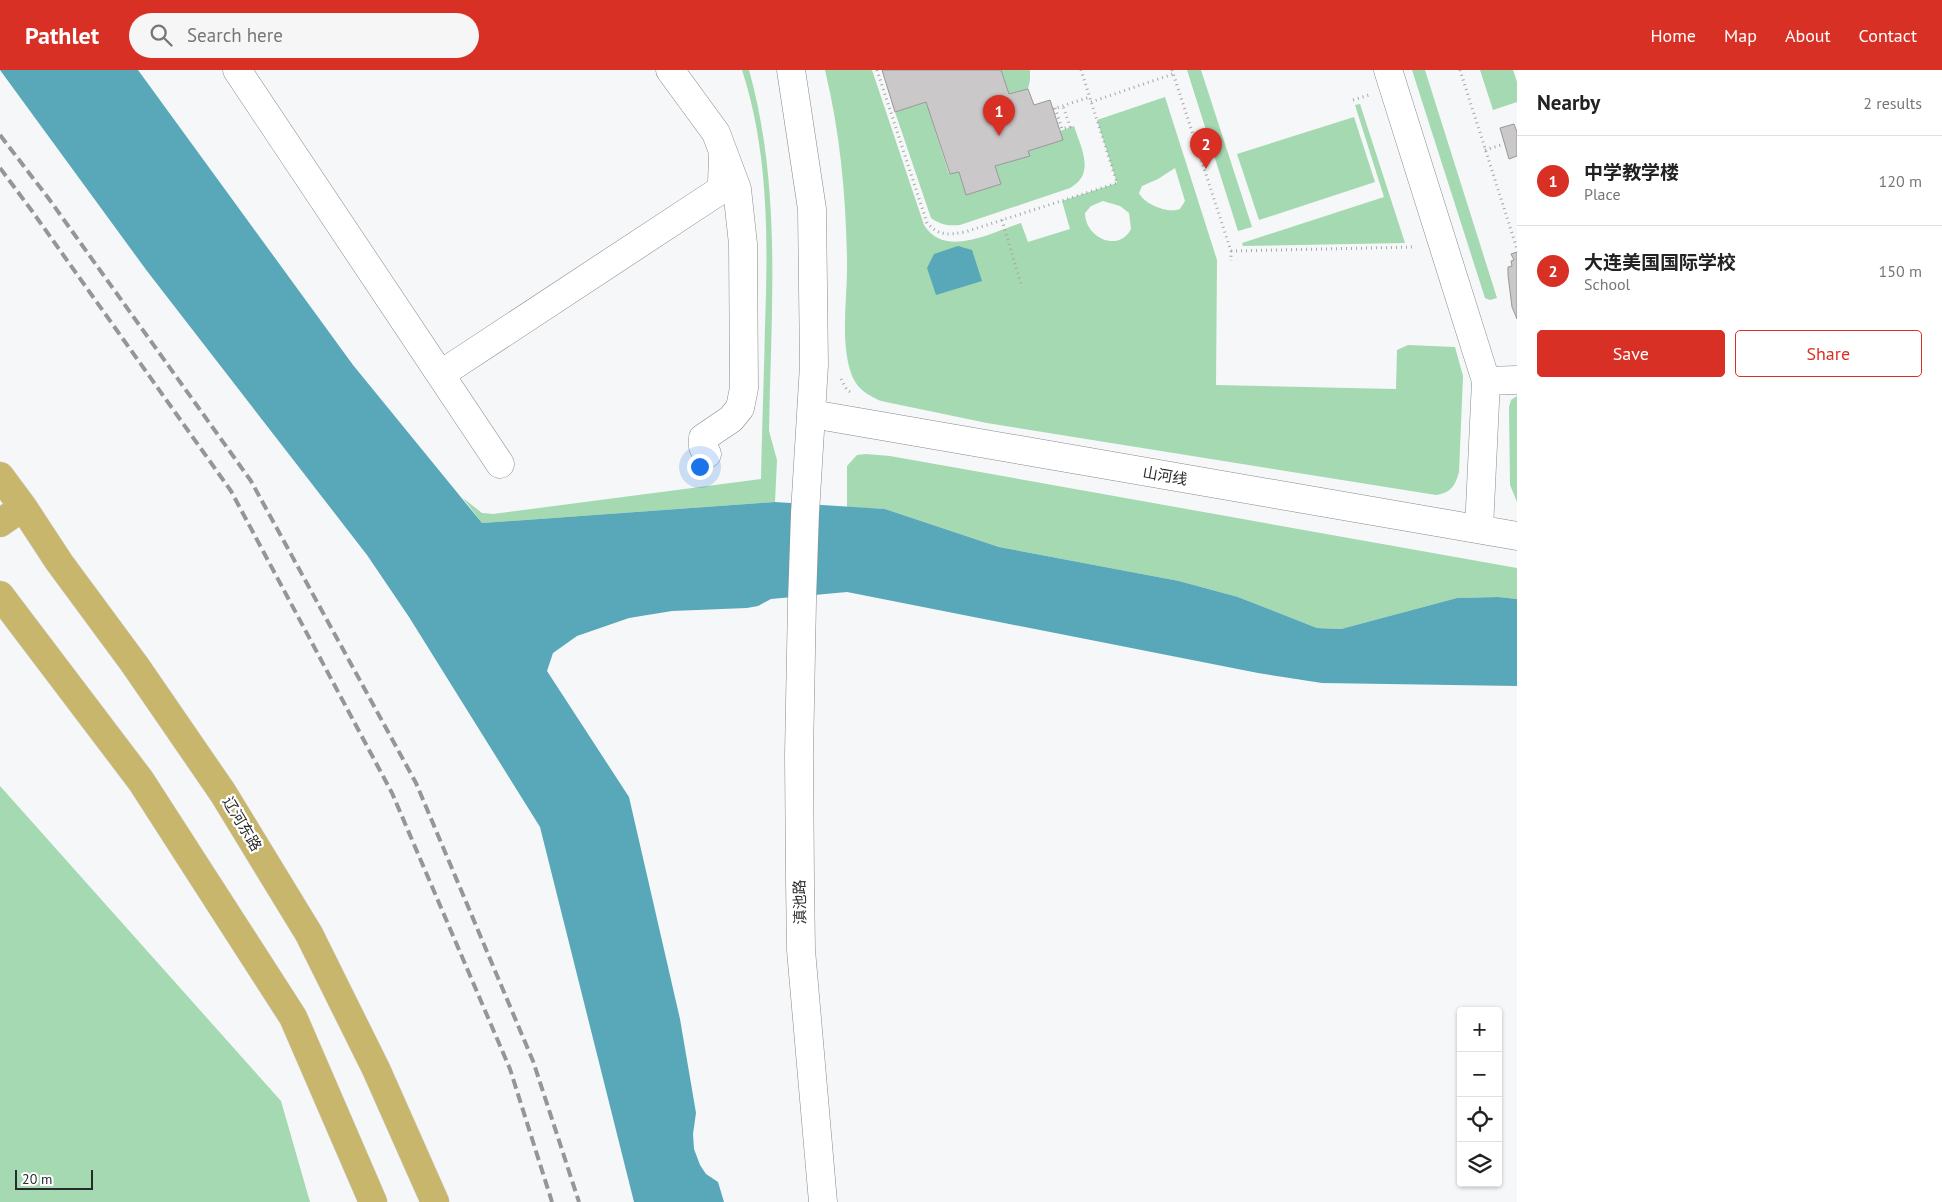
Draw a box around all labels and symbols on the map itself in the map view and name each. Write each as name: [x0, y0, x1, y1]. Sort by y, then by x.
pin: 1: [983, 95, 1015, 136]
pin: 2: [1190, 128, 1222, 169]
your location: [687, 454, 713, 480]
street label: 山河线: [1141, 462, 1189, 489]
street label: 辽河东路: [219, 793, 266, 854]
street label: 滇池路: [790, 879, 809, 925]
scale bar: [15, 1167, 92, 1190]

